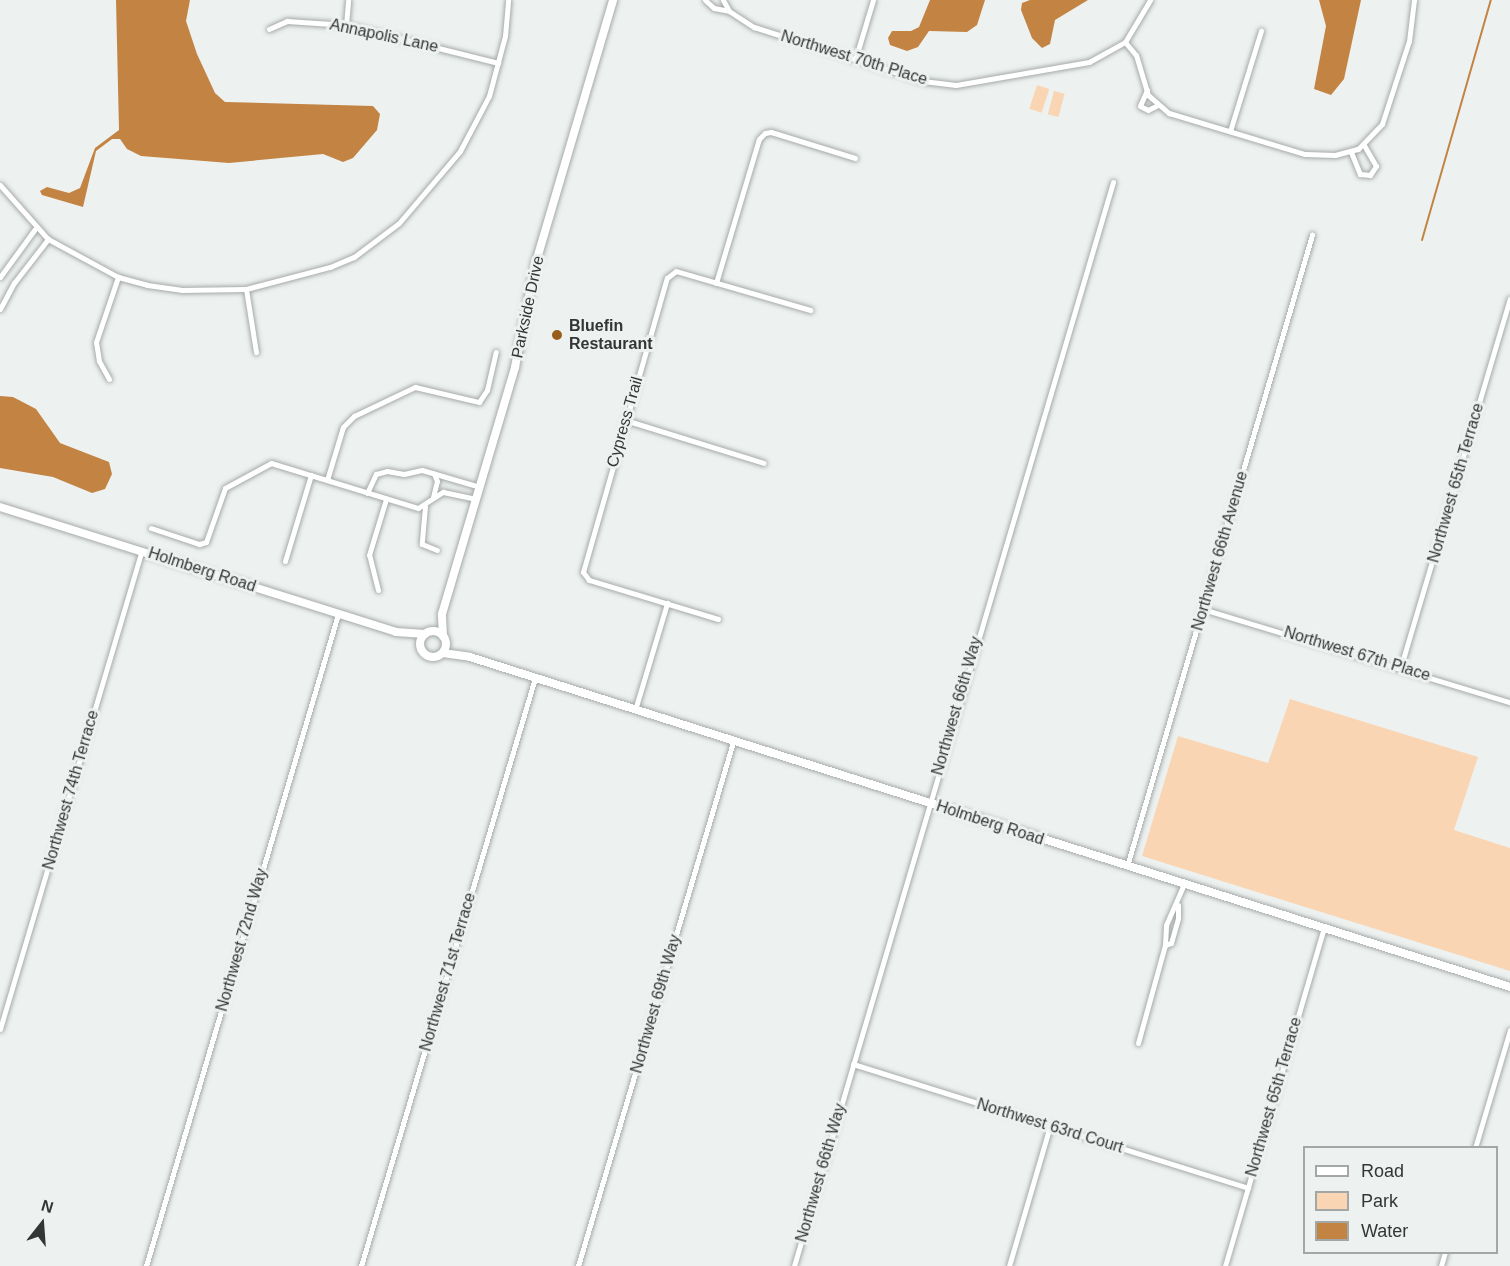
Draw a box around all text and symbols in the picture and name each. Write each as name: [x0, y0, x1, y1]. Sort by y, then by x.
street label: Annapolis Lane: [328, 15, 440, 57]
street label: Northwest 70th Place: [778, 27, 930, 89]
street label: Parkside Drive: [508, 254, 548, 360]
place label: Bluefin Restaurant: [569, 316, 653, 354]
marker: Bluefin Restaurant: [550, 328, 564, 342]
street label: Cypress Trail: [603, 374, 647, 470]
street label: Northwest 65th Terrace: [1424, 401, 1488, 565]
street label: Northwest 66th Avenue: [1188, 469, 1252, 633]
street label: Holmberg Road: [146, 544, 258, 596]
street label: Northwest 67th Place: [1281, 623, 1433, 685]
street label: Northwest 66th Way: [928, 634, 986, 778]
street label: Northwest 74th Terrace: [39, 708, 103, 872]
street label: Holmberg Road: [934, 797, 1046, 849]
street label: Northwest 72nd Way: [212, 866, 272, 1014]
street label: Northwest 71st Terrace: [416, 890, 480, 1054]
street label: Northwest 69th Way: [627, 932, 685, 1076]
street label: Northwest 65th Terrace: [1242, 1015, 1306, 1179]
street label: Northwest 63rd Court: [974, 1095, 1126, 1157]
street label: Northwest 66th Way: [792, 1101, 850, 1245]
legend: [1303, 1146, 1498, 1254]
text: Road: [1361, 1161, 1404, 1181]
text: Park: [1361, 1191, 1398, 1211]
north arrow: [12, 1194, 72, 1254]
text: N: [39, 1196, 55, 1216]
text: Water: [1361, 1221, 1408, 1241]

